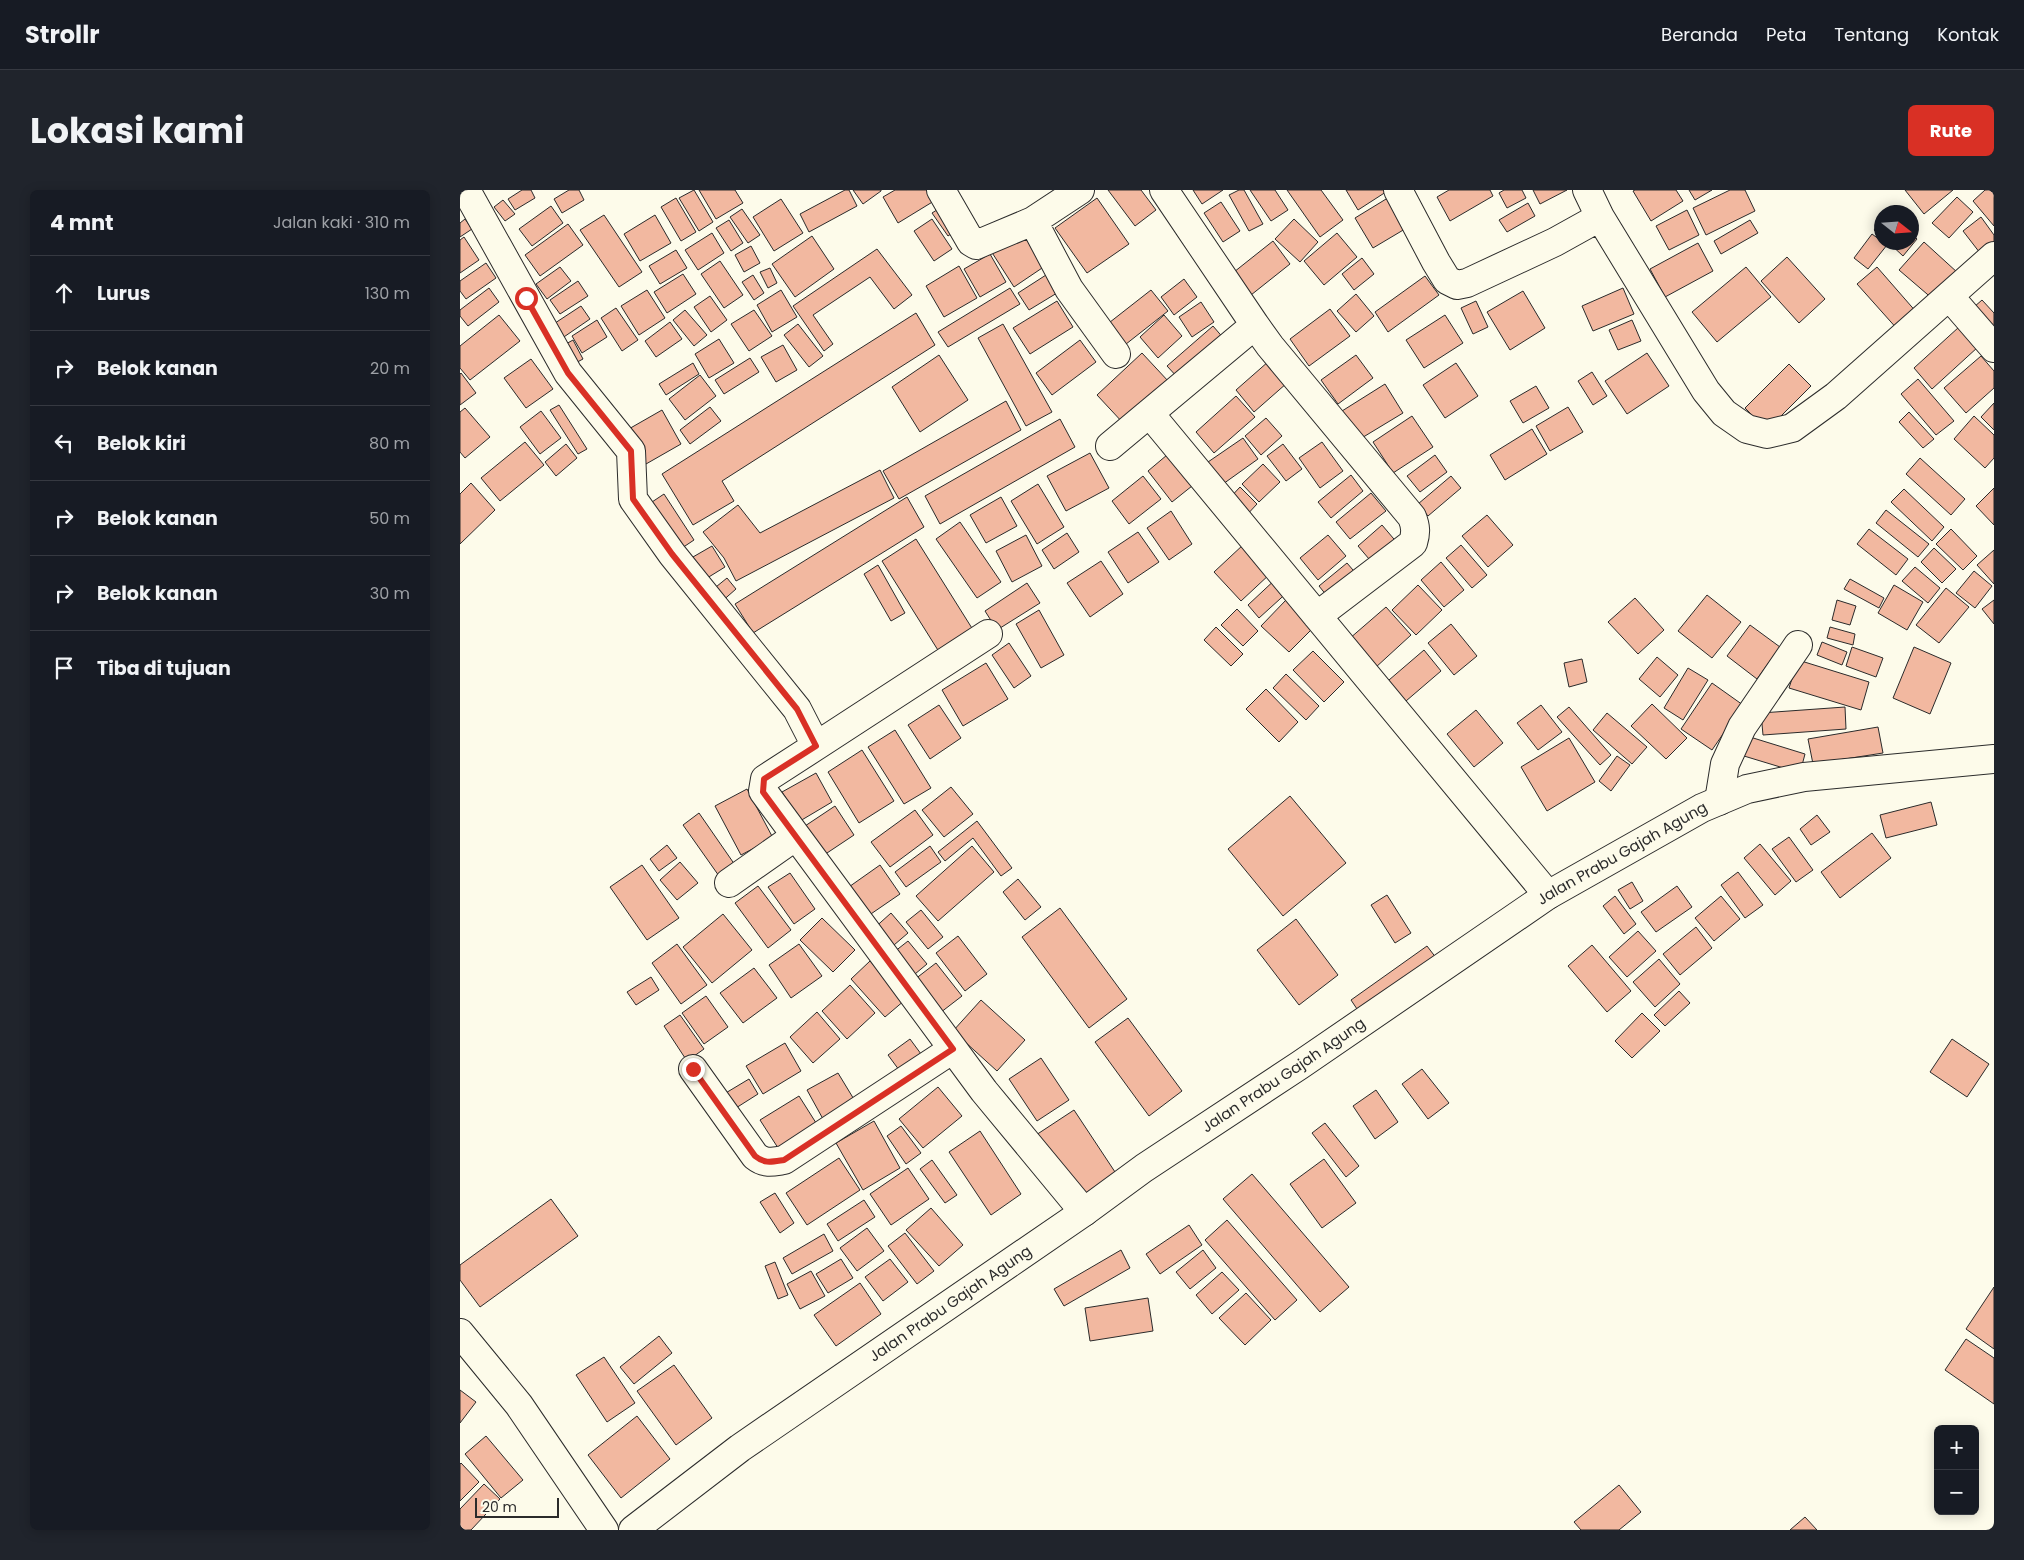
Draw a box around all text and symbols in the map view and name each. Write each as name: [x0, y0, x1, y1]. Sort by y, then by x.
text: Strollr: [25, 18, 100, 51]
text: Beranda: [1661, 22, 1738, 47]
text: Peta: [1766, 22, 1806, 47]
text: Tentang: [1834, 22, 1909, 47]
text: Kontak: [1937, 22, 1999, 47]
button: Rute: [1908, 105, 1994, 156]
text: Lokasi kami: [30, 106, 244, 155]
north arrow: [1874, 205, 1919, 250]
text: 4 mnt: [50, 208, 114, 237]
text: Jalan kaki · 310 m: [273, 211, 410, 234]
icon: ahead: [50, 279, 78, 307]
text: Lurus: [97, 280, 150, 307]
text: 130 m: [365, 282, 410, 305]
route start: [515, 287, 538, 310]
icon: right: [50, 354, 78, 382]
text: Belok kanan: [97, 355, 218, 382]
text: 20 m: [370, 357, 410, 380]
icon: left: [50, 429, 78, 457]
text: Belok kiri: [97, 430, 186, 457]
text: 80 m: [369, 432, 410, 455]
icon: right: [50, 504, 78, 532]
text: Belok kanan: [97, 505, 218, 532]
text: 50 m: [369, 507, 410, 530]
icon: right: [50, 579, 78, 607]
text: Belok kanan: [97, 580, 218, 607]
text: 30 m: [370, 582, 410, 605]
icon: arrive: [50, 654, 78, 682]
text: Tiba di tujuan: [97, 655, 231, 682]
street label: Jalan Prabu Gajah Agung: [1532, 796, 1711, 910]
street label: Jalan Prabu Gajah Agung: [1197, 1012, 1369, 1137]
route end: [682, 1058, 705, 1081]
street label: Jalan Prabu Gajah Agung: [865, 1240, 1036, 1366]
map controls: [1934, 1425, 1979, 1515]
button: +: [1934, 1425, 1979, 1470]
button: −: [1934, 1470, 1979, 1515]
scale bar: [475, 1495, 559, 1518]
text: 20 m: [482, 1497, 517, 1517]

